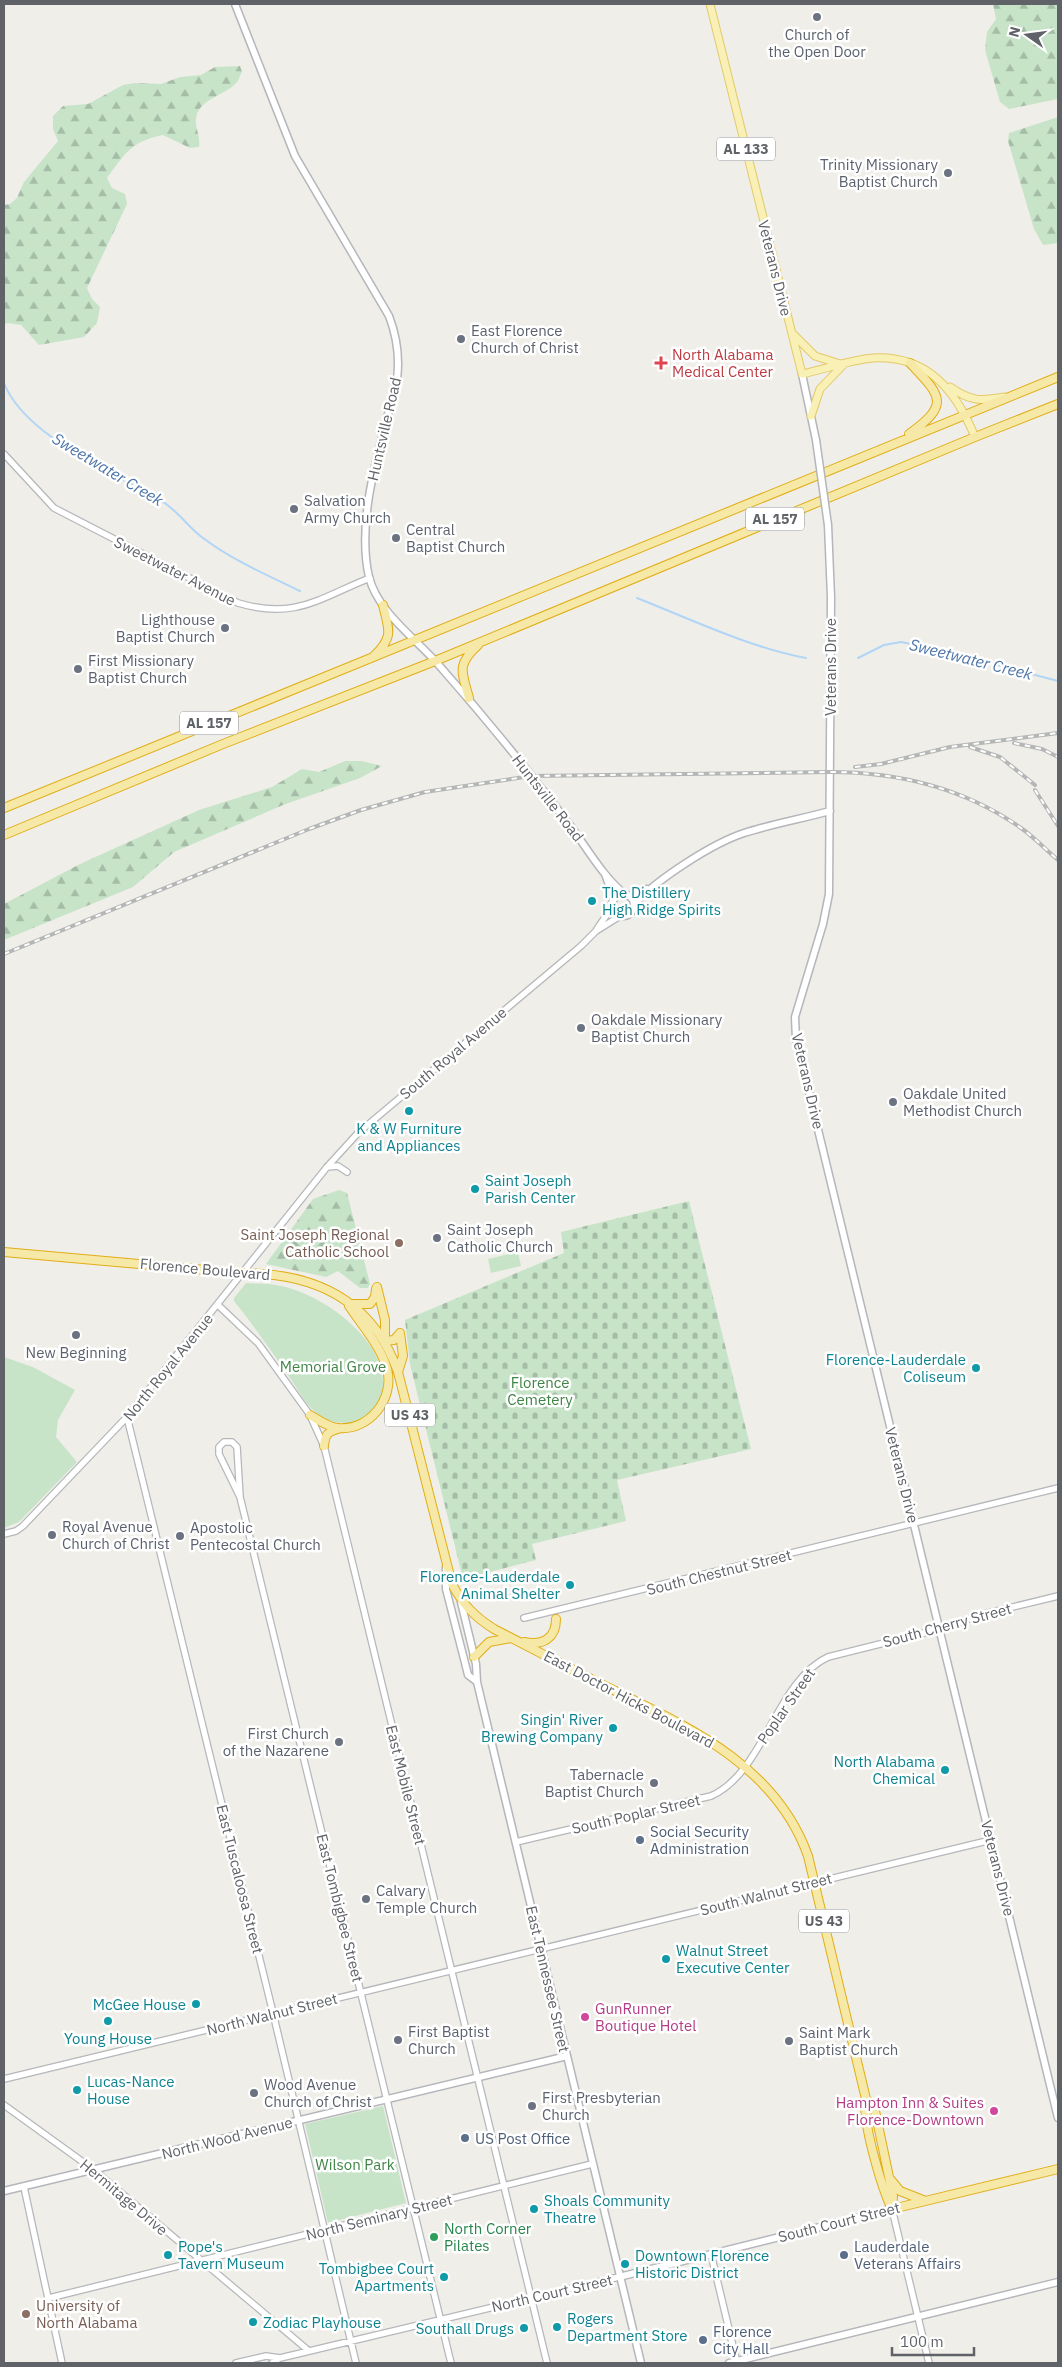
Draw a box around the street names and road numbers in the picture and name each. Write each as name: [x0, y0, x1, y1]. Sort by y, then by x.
road number: AL 133: [717, 138, 775, 160]
street label: Veterans Drive: [754, 218, 796, 318]
street label: Huntsville Road: [363, 375, 405, 483]
road number: AL 157: [746, 508, 804, 530]
street label: Sweetwater Avenue: [111, 532, 239, 610]
street label: Veterans Drive: [821, 618, 840, 716]
road number: AL 157: [180, 711, 238, 734]
street label: Huntsville Road: [508, 751, 588, 845]
street label: South Royal Avenue: [396, 1003, 510, 1103]
street label: Veterans Drive: [788, 1031, 828, 1131]
street label: Florence Boulevard: [139, 1254, 271, 1284]
street label: North Royal Avenue: [119, 1309, 217, 1425]
road number: US 43: [385, 1404, 435, 1426]
street label: Veterans Drive: [881, 1425, 923, 1525]
street label: South Chestnut Street: [645, 1545, 793, 1599]
street label: South Cherry Street: [881, 1599, 1013, 1651]
street label: East Doctor Hicks Boulevard: [541, 1646, 717, 1752]
street label: Poplar Street: [753, 1664, 819, 1748]
street label: East Mobile Street: [382, 1723, 430, 1847]
street label: South Poplar Street: [570, 1790, 702, 1838]
street label: East Tuscaloosa Street: [212, 1803, 268, 1955]
street label: Veterans Drive: [977, 1818, 1019, 1918]
street label: East Tombigbee Street: [312, 1832, 368, 1984]
street label: South Walnut Street: [698, 1868, 834, 1920]
street label: East Tennessee Street: [522, 1904, 574, 2054]
road number: US 43: [799, 1910, 849, 1932]
street label: North Walnut Street: [205, 1989, 339, 2039]
street label: North Wood Avenue: [160, 2113, 294, 2163]
street label: Hermitage Drive: [76, 2155, 172, 2239]
street label: North Seminary Street: [304, 2190, 454, 2244]
street label: South Court Street: [776, 2198, 902, 2246]
street label: North Court Street: [490, 2270, 614, 2316]

